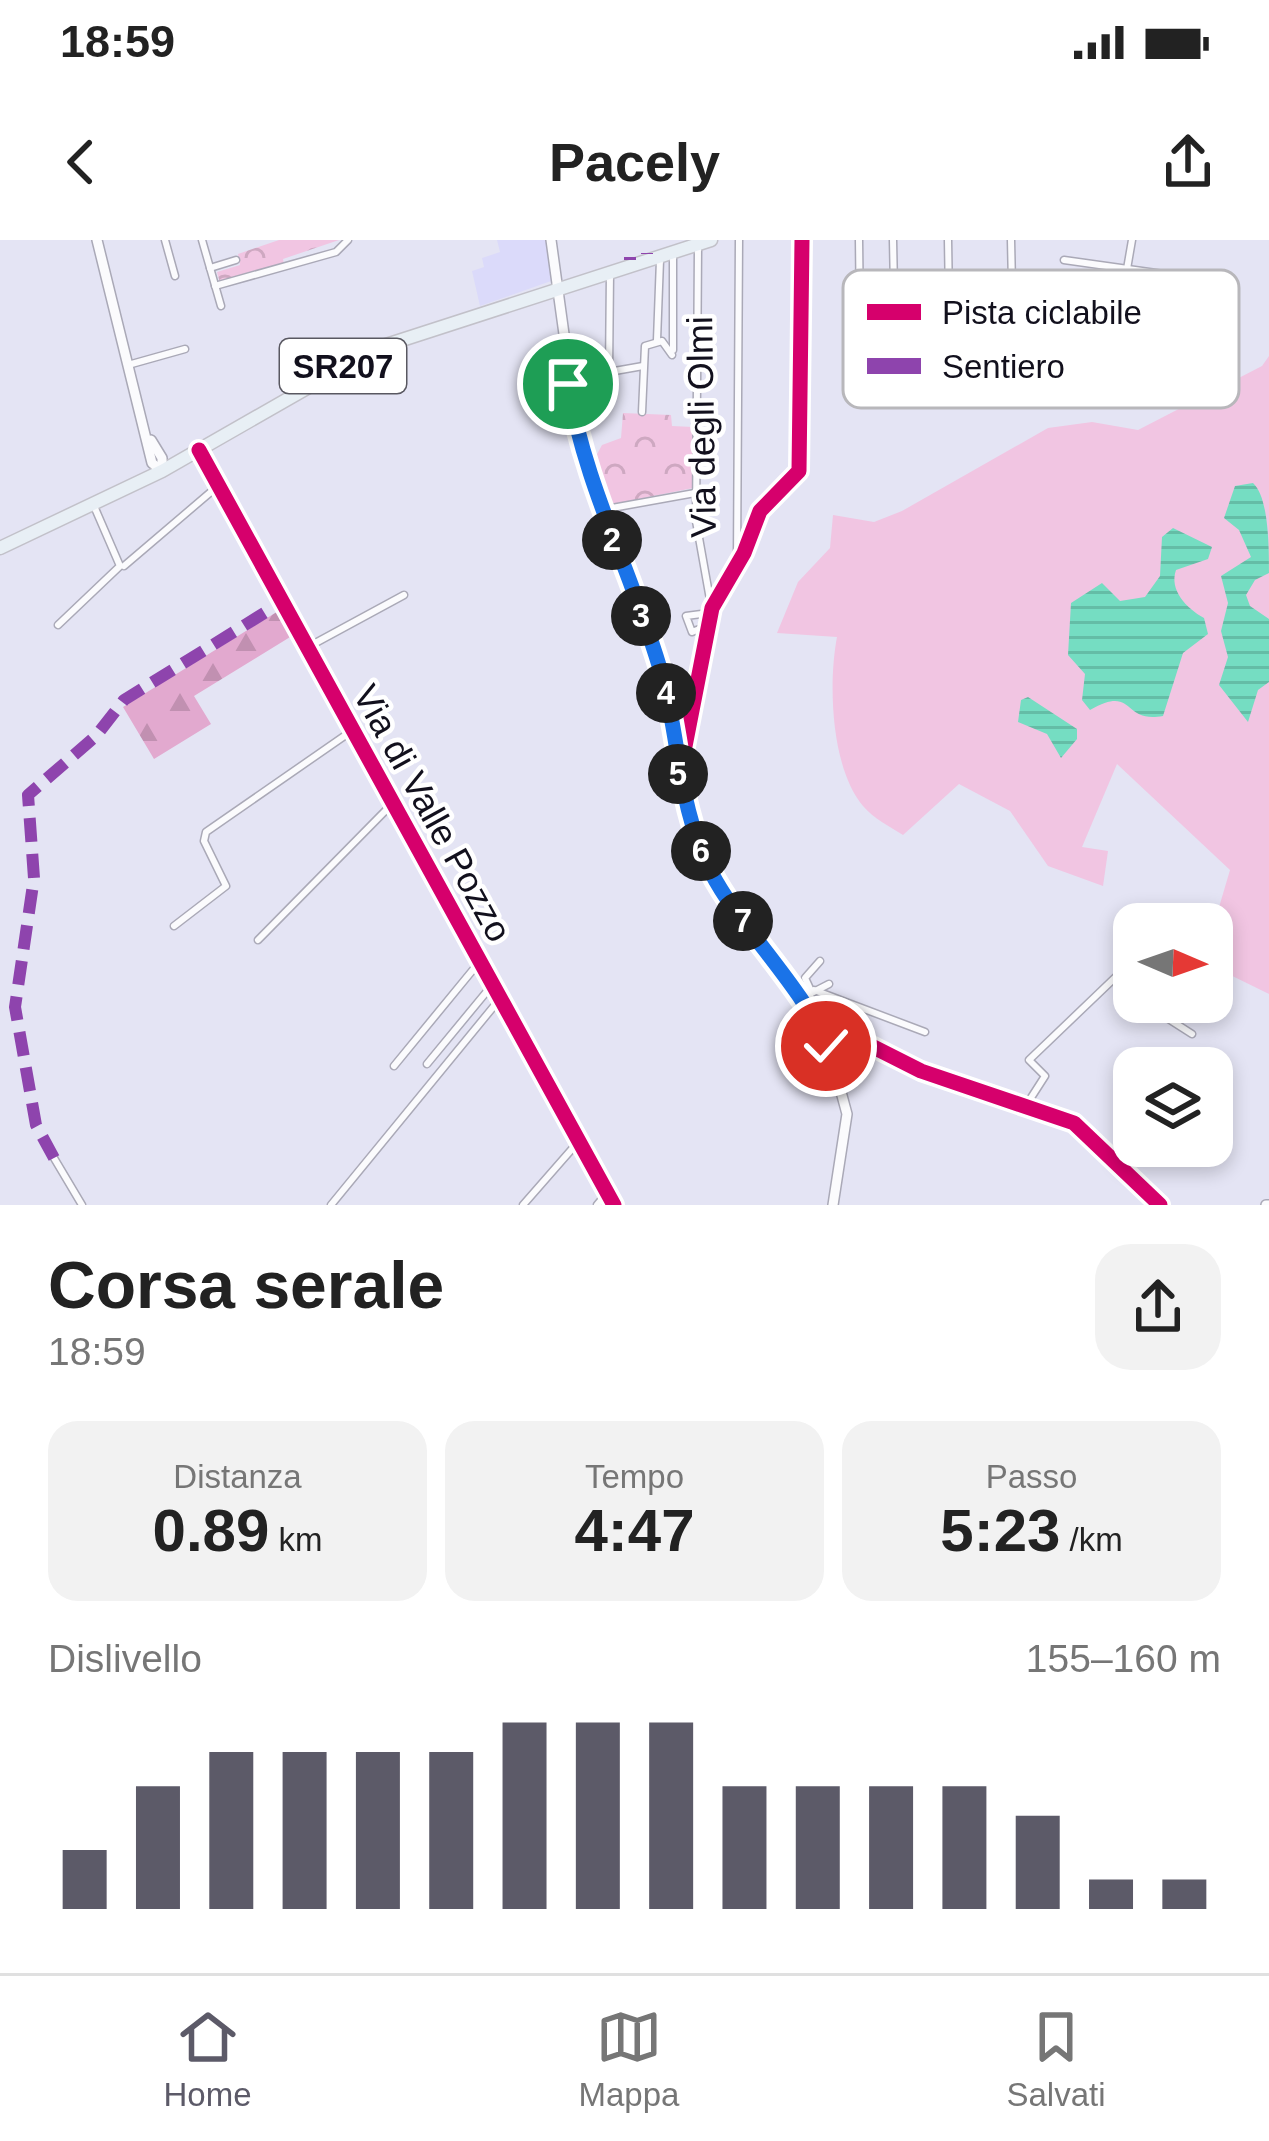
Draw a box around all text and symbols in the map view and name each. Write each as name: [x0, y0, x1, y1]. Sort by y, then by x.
text: 18:59: [60, 16, 175, 67]
icon: back: [48, 129, 114, 195]
icon: share: [1155, 129, 1221, 195]
text: Pacely: [549, 132, 720, 192]
legend: [843, 270, 1239, 408]
text: Pista ciclabile: [942, 294, 1142, 331]
street label: Via degli Olmi: [679, 316, 724, 538]
pin: [517, 333, 619, 435]
road number: SR207: [280, 339, 406, 393]
text: Sentiero: [942, 348, 1065, 385]
icon: arrive: [535, 351, 601, 417]
pin: 2: [582, 510, 642, 570]
text: 2: [603, 521, 621, 558]
pin: 3: [611, 586, 671, 646]
text: 3: [632, 597, 650, 634]
pin: 4: [636, 663, 696, 723]
text: 4: [657, 674, 675, 711]
street label: Via di Valle Pozzo: [345, 678, 520, 949]
pin: 5: [648, 744, 708, 804]
text: 5: [669, 755, 687, 792]
pin: 6: [671, 821, 731, 881]
text: 6: [692, 832, 710, 869]
pin: 7: [713, 891, 773, 951]
text: 7: [734, 902, 752, 939]
north arrow: [1113, 903, 1233, 1023]
map controls: [1113, 903, 1233, 1167]
pin: [775, 995, 877, 1097]
icon: check: [793, 1013, 859, 1079]
button: layers: [1113, 1047, 1233, 1167]
button: share: [1095, 1244, 1221, 1370]
text: Corsa serale: [48, 1248, 444, 1322]
text: 18:59: [48, 1330, 146, 1373]
text: Distanza: [173, 1458, 302, 1495]
text: Tempo: [585, 1458, 684, 1495]
text: Passo: [986, 1458, 1077, 1495]
text: 0.89: [153, 1497, 269, 1564]
text: 4:47: [574, 1497, 695, 1564]
text: 5:23: [940, 1497, 1060, 1564]
text: km: [269, 1521, 322, 1558]
text: /km: [1060, 1521, 1123, 1558]
text: Dislivello: [48, 1637, 202, 1680]
text: 155–160 m: [1026, 1637, 1221, 1680]
tab: Home: [164, 2004, 252, 2114]
tab: Mappa: [579, 2004, 679, 2114]
tab: Salvati: [1006, 2004, 1106, 2114]

